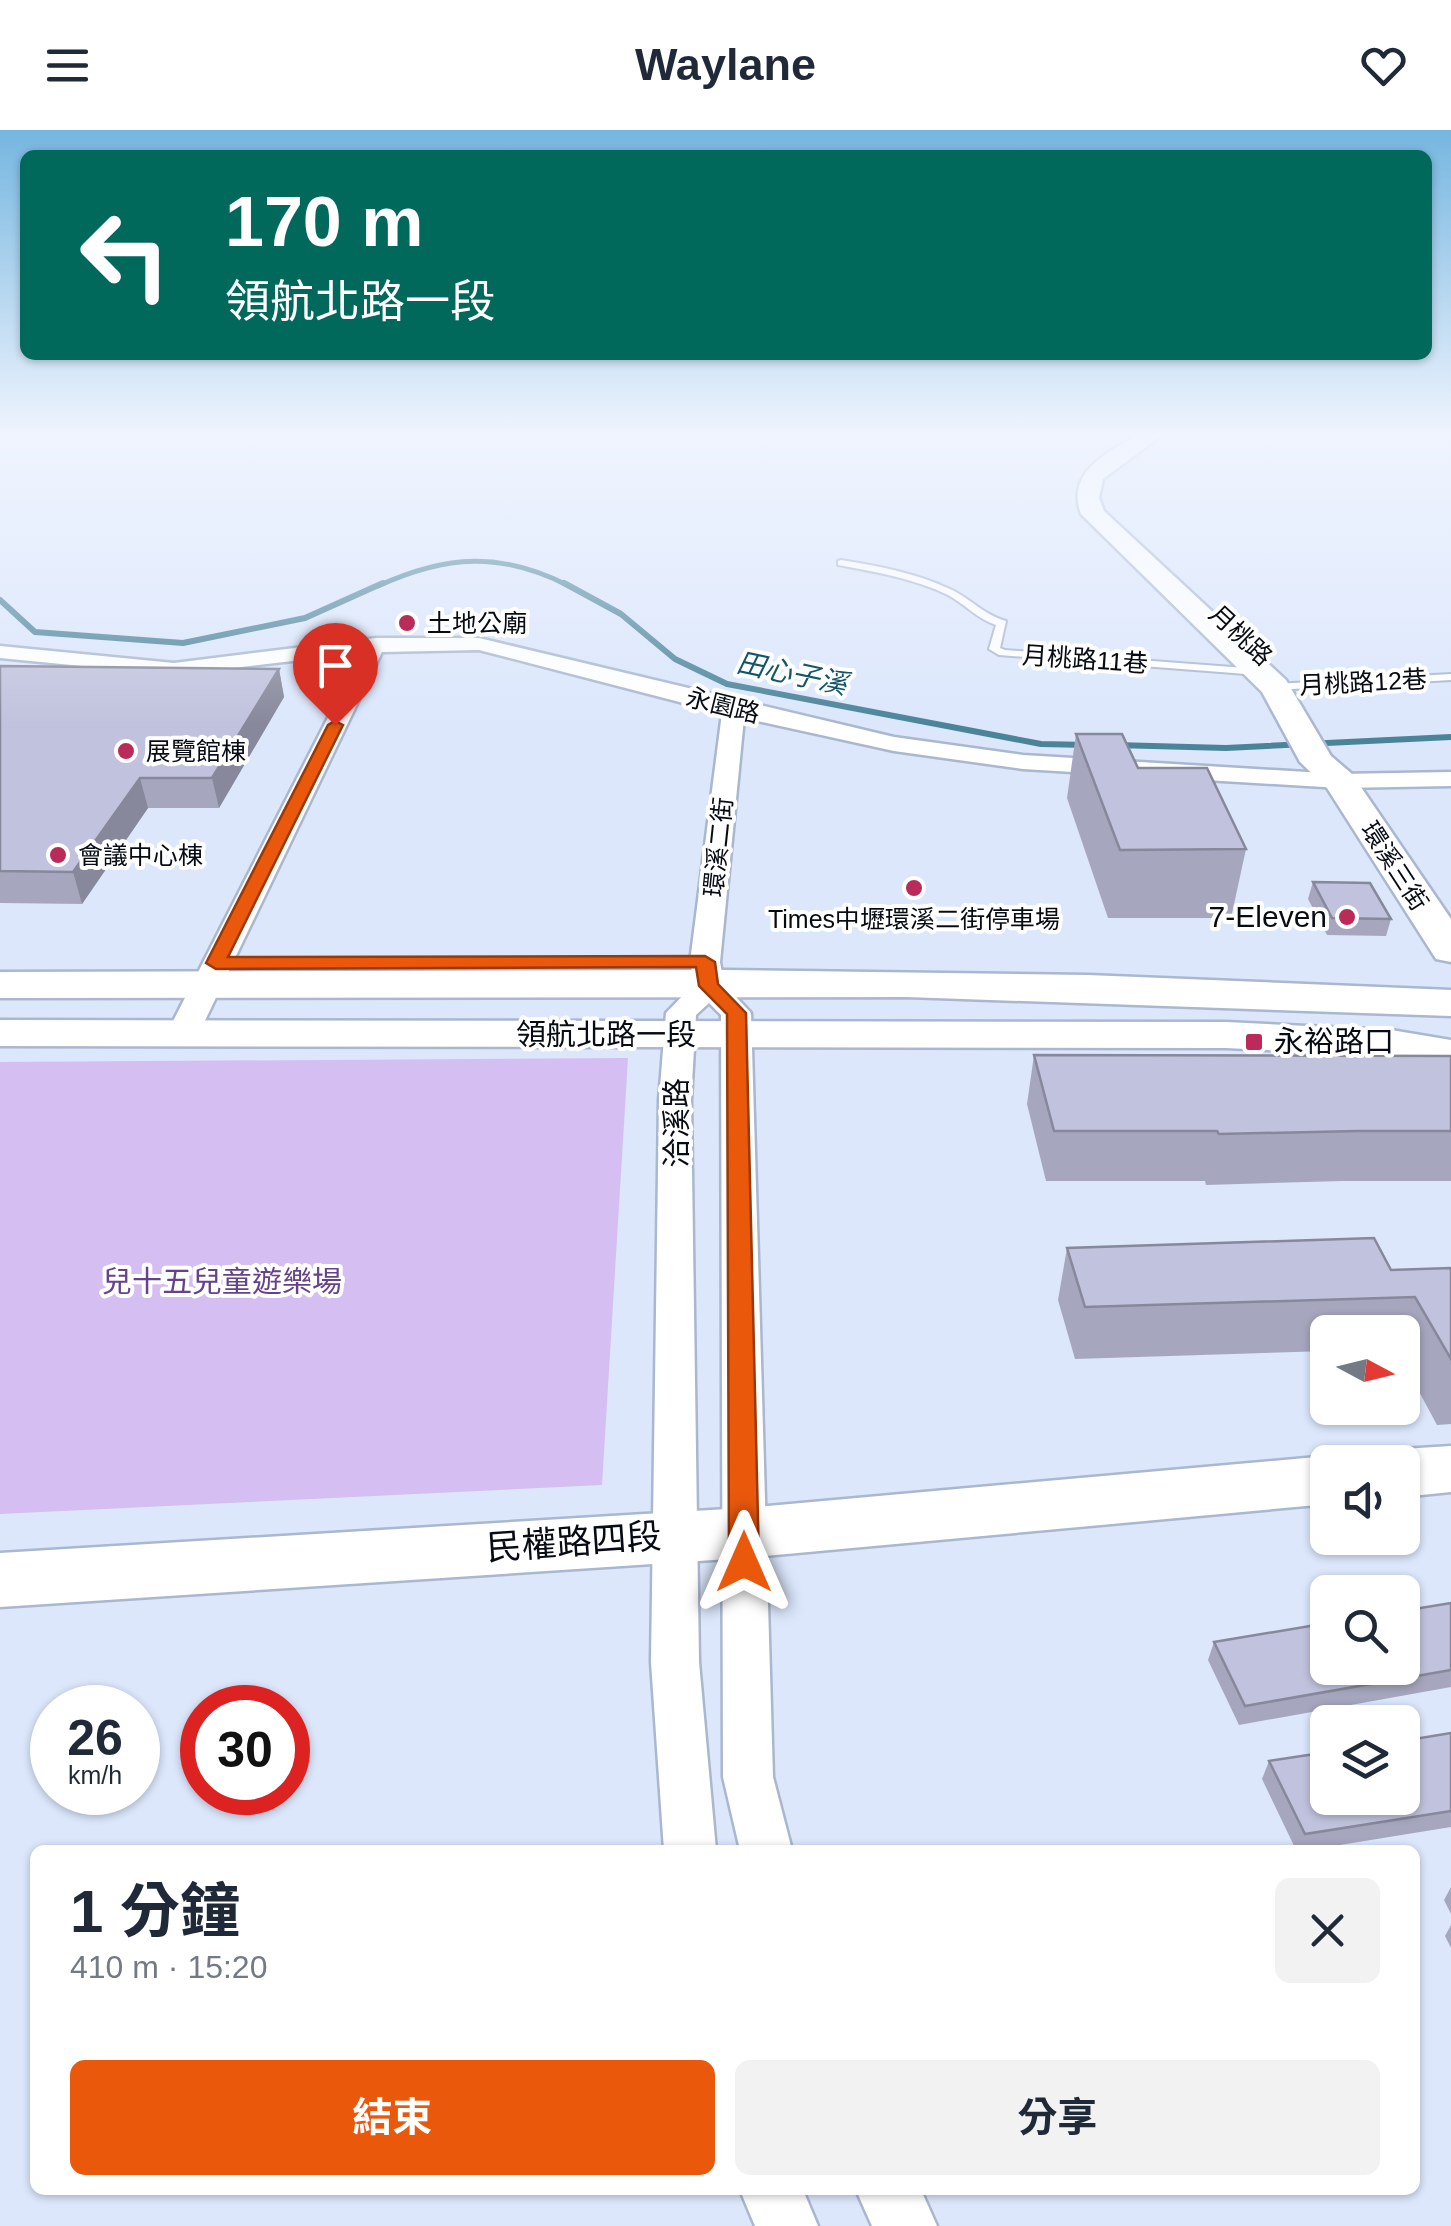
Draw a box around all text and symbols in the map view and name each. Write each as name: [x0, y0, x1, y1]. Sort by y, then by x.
icon: menu: [40, 38, 95, 93]
icon: heart: [1356, 38, 1411, 93]
text: Waylane: [635, 39, 816, 90]
text: 170 m: [225, 183, 423, 261]
icon: left: [60, 190, 190, 320]
text: 領航北路一段: [225, 276, 495, 327]
street label: 月桃路: [1204, 599, 1278, 671]
place label: 土地公廟: [427, 609, 527, 637]
marker: 土地公廟: [396, 612, 418, 634]
pin: [293, 623, 378, 726]
icon: arrive: [308, 638, 363, 693]
street label: 月桃路11巷: [1021, 641, 1149, 677]
water label: 田心子溪: [734, 647, 854, 701]
street label: 月桃路12巷: [1298, 665, 1428, 699]
street label: 永園路: [683, 682, 763, 728]
place label: 展覽館棟: [146, 737, 246, 765]
marker: 展覽館棟: [115, 740, 137, 762]
street label: 環溪二街: [699, 796, 737, 898]
street label: 環溪三街: [1356, 816, 1434, 916]
place label: 會議中心棟: [78, 841, 203, 869]
marker: 會議中心棟: [47, 844, 69, 866]
marker: Times中壢環溪二街停車場: [903, 877, 925, 899]
place label: 7-Eleven: [1209, 900, 1327, 933]
place label: Times中壢環溪二街停車場: [768, 905, 1060, 933]
marker: 7-Eleven: [1336, 906, 1358, 928]
street label: 領航北路一段: [516, 1018, 696, 1051]
place label: 永裕路口: [1274, 1025, 1394, 1058]
marker: 永裕路口: [1243, 1031, 1265, 1053]
street label: 洽溪路: [660, 1078, 693, 1168]
park label: 兒十五兒童遊樂場: [102, 1265, 342, 1298]
north arrow: [1310, 1315, 1420, 1425]
map controls: [1310, 1315, 1420, 1815]
button: sound: [1310, 1445, 1420, 1555]
position arrow: [692, 1510, 796, 1614]
street label: 民權路四段: [485, 1516, 663, 1567]
button: search: [1310, 1575, 1420, 1685]
speed limit sign: 30: [180, 1685, 310, 1815]
button: layers: [1310, 1705, 1420, 1815]
text: 26: [67, 1710, 123, 1766]
text: km/h: [68, 1761, 122, 1789]
text: 1 分鐘: [70, 1878, 240, 1945]
button: close: [1275, 1878, 1380, 1983]
text: 410 m · 15:20: [70, 1949, 267, 1985]
button: 結束: [70, 2060, 715, 2175]
button: 分享: [735, 2060, 1380, 2175]

